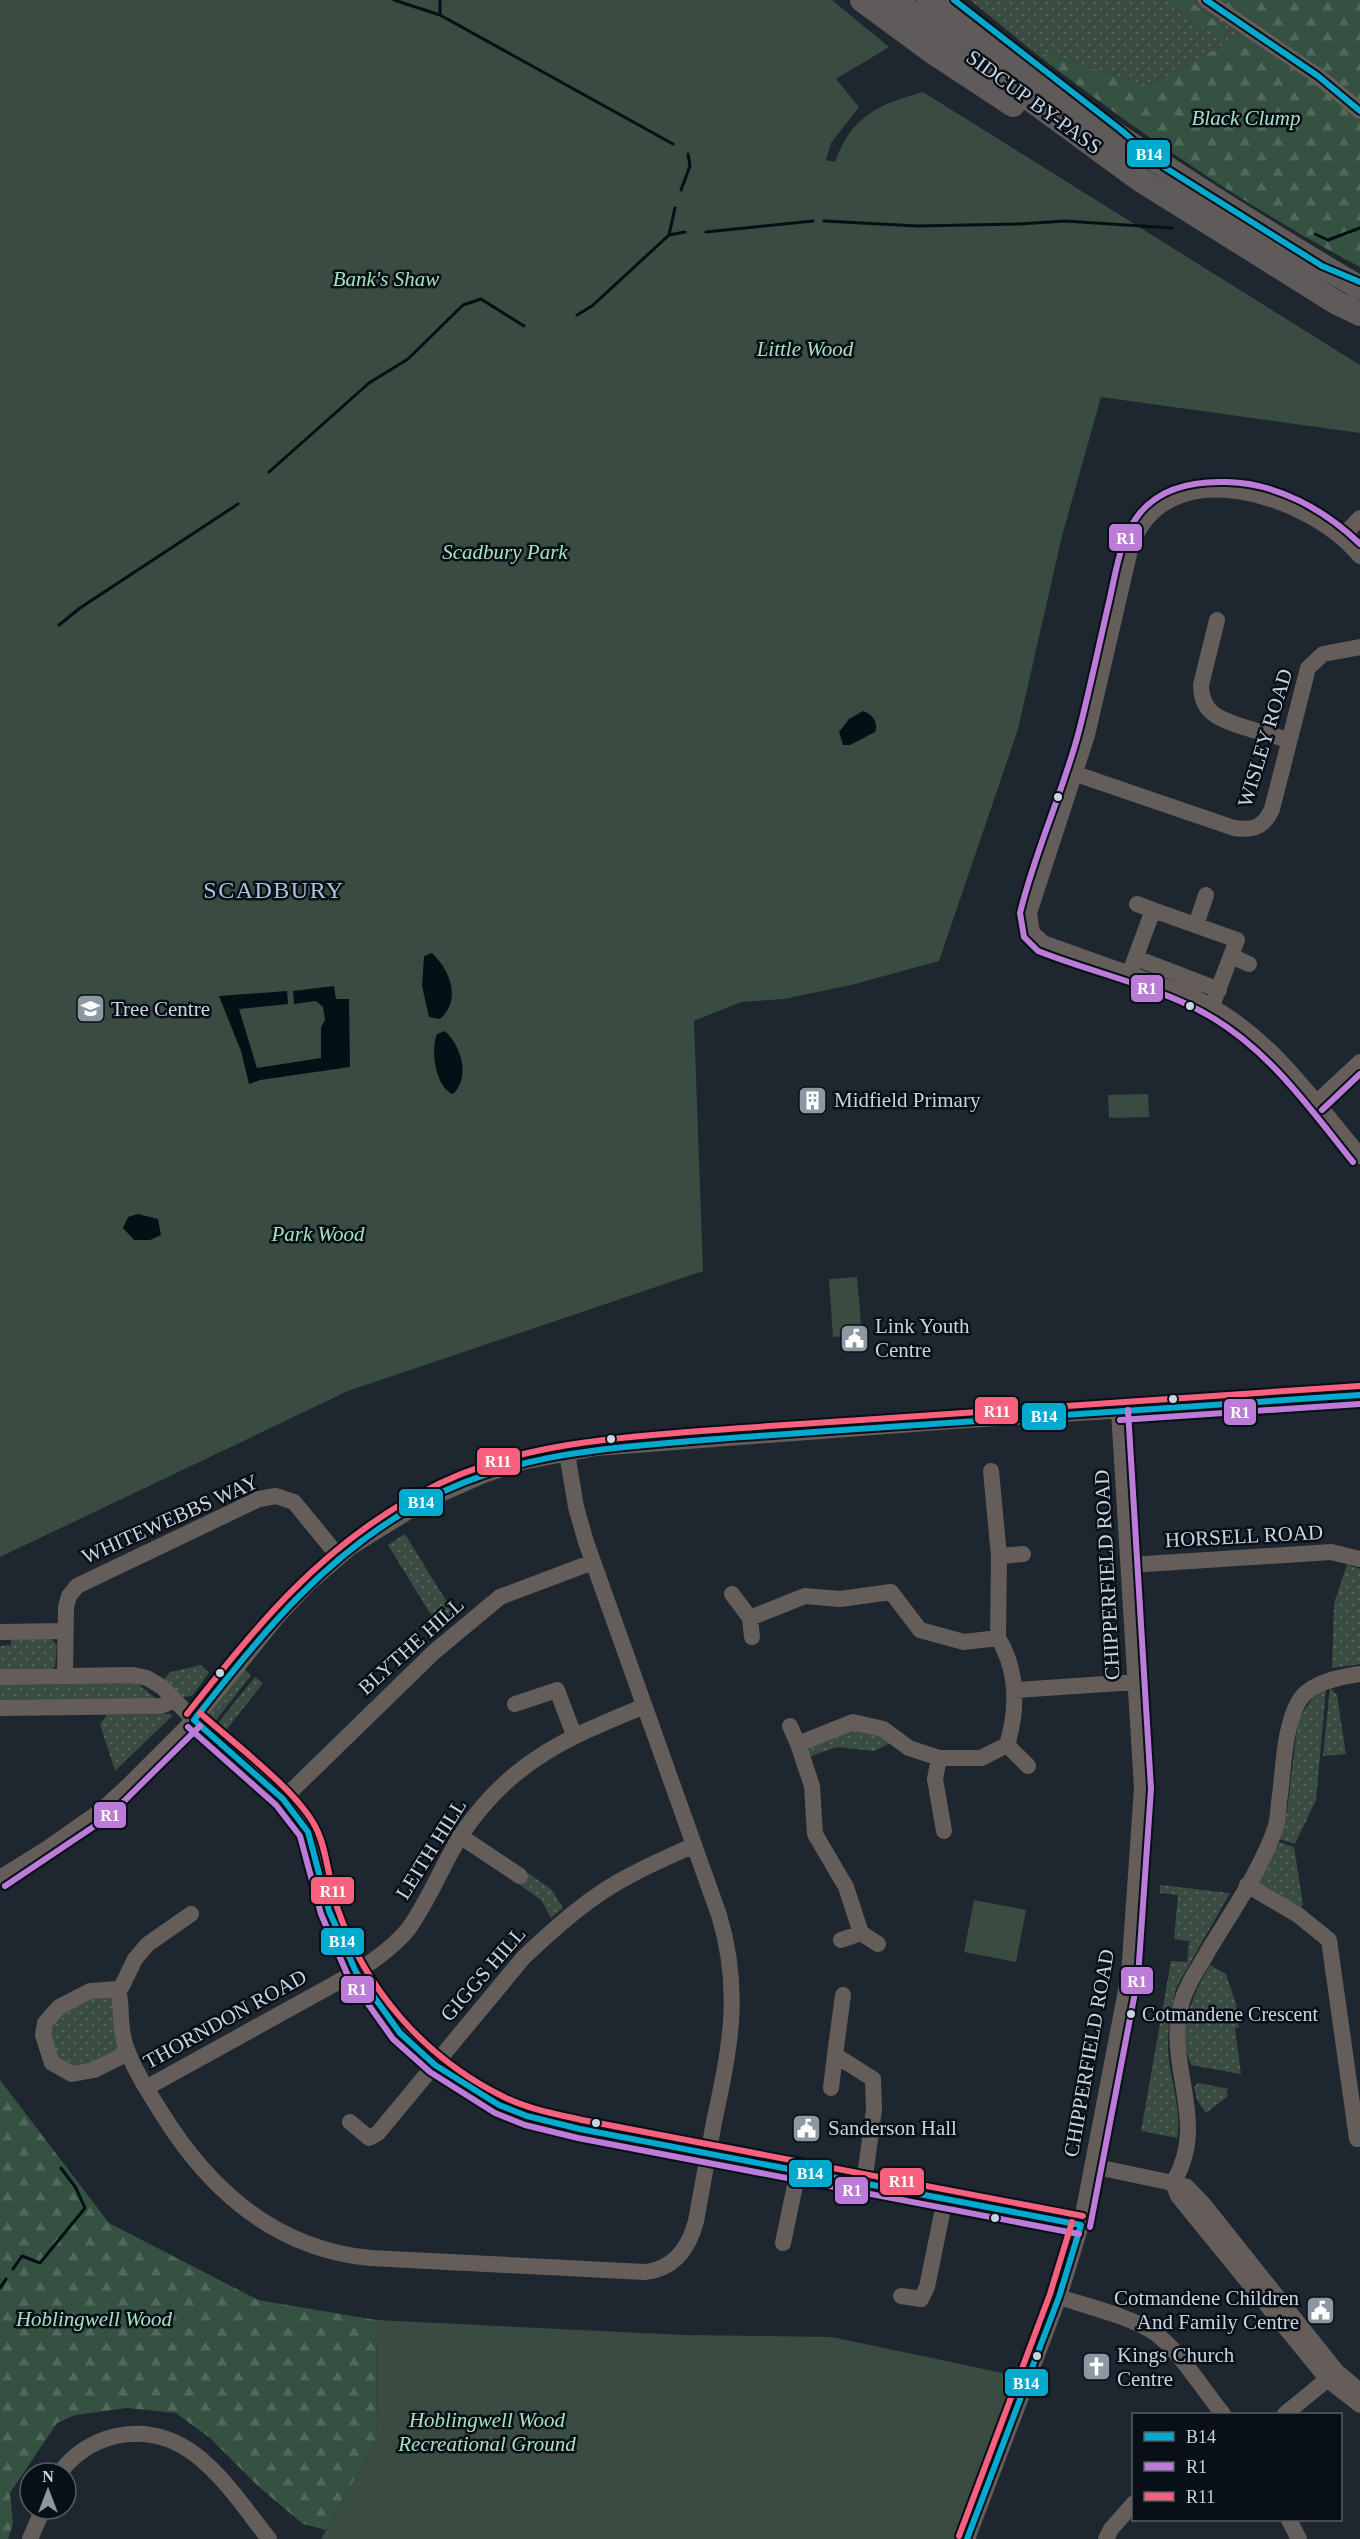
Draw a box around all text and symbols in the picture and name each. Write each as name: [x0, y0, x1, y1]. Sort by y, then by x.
street label: SIDCUP BY-PASS: [962, 45, 1106, 159]
park label: Black Clump: [1191, 106, 1301, 130]
line badge: B14: [1126, 139, 1171, 168]
text: B14: [1136, 146, 1162, 163]
park label: Bank's Shaw: [333, 267, 439, 291]
park label: Little Wood: [756, 337, 854, 361]
line badge: R1: [1108, 523, 1143, 552]
text: R1: [1116, 530, 1136, 547]
park label: Scadbury Park: [442, 540, 568, 564]
street label: WISLEY ROAD: [1233, 666, 1297, 810]
unlabelled marker: [1052, 791, 1064, 803]
district label: SCADBURY: [203, 877, 345, 903]
line badge: R1: [1130, 974, 1164, 1003]
text: R1: [1137, 980, 1157, 997]
school or university icon: Tree Centre: [74, 993, 106, 1025]
place label: Tree Centre: [111, 997, 210, 1021]
unlabelled marker: [1184, 1000, 1196, 1012]
building icon: Midfield Primary: [797, 1084, 829, 1116]
place label: Midfield Primary: [834, 1088, 981, 1112]
park label: Park Wood: [270, 1222, 365, 1246]
place label: Link Youth Centre: [875, 1314, 970, 1362]
public building icon: Link Youth Centre: [838, 1322, 870, 1354]
unlabelled marker: [1167, 1393, 1179, 1405]
line badge: R11: [974, 1396, 1019, 1425]
line badge: R1: [1223, 1398, 1257, 1426]
line badge: B14: [1021, 1402, 1067, 1431]
text: R11: [984, 1403, 1010, 1420]
text: R1: [1230, 1404, 1250, 1421]
text: B14: [1031, 1408, 1057, 1425]
unlabelled marker: [605, 1433, 617, 1445]
line badge: R11: [476, 1447, 521, 1476]
text: R11: [485, 1453, 511, 1470]
street label: WHITEWEBBS WAY: [78, 1469, 262, 1569]
street label: CHIPPERFIELD ROAD: [1090, 1469, 1124, 1681]
line badge: B14: [398, 1488, 444, 1517]
text: B14: [408, 1494, 434, 1511]
street label: HORSELL ROAD: [1164, 1520, 1324, 1552]
street label: BLYTHE HILL: [353, 1592, 469, 1700]
unlabelled marker: [214, 1667, 226, 1679]
street label: LEITH HILL: [391, 1794, 471, 1904]
line badge: R1: [93, 1801, 127, 1829]
text: R1: [100, 1807, 120, 1824]
line badge: R11: [310, 1876, 355, 1905]
text: R11: [320, 1883, 346, 1900]
street label: GIGGS HILL: [435, 1922, 531, 2026]
line badge: B14: [320, 1927, 365, 1956]
text: B14: [329, 1933, 355, 1950]
street label: CHIPPERFIELD ROAD: [1059, 1947, 1119, 2159]
street label: THORNDON ROAD: [139, 1964, 311, 2074]
line badge: R1: [1120, 1966, 1154, 1995]
text: R1: [1127, 1973, 1147, 1990]
line badge: R1: [340, 1975, 375, 2004]
text: R1: [347, 1981, 367, 1998]
place label: Cotmandene Crescent: [1142, 2003, 1318, 2025]
marker: Cotmandene Crescent: [1125, 2008, 1137, 2020]
public building icon: Sanderson Hall: [791, 2112, 823, 2144]
place label: Sanderson Hall: [828, 2116, 957, 2140]
unlabelled marker: [590, 2117, 602, 2129]
line badge: B14: [788, 2159, 833, 2188]
text: B14: [797, 2165, 823, 2182]
line badge: R11: [879, 2167, 925, 2196]
text: R11: [889, 2173, 915, 2190]
line badge: R1: [834, 2176, 869, 2205]
text: R1: [842, 2182, 862, 2199]
unlabelled marker: [989, 2212, 1001, 2224]
place label: Cotmandene Children And Family Centre: [1114, 2286, 1299, 2334]
public building icon: Cotmandene Children And Family Centre: [1304, 2294, 1336, 2326]
park label: Hoblingwell Wood: [15, 2307, 173, 2331]
place label: Kings Church Centre: [1117, 2343, 1235, 2391]
unlabelled marker: [1031, 2350, 1043, 2362]
church icon: Kings Church Centre: [1080, 2351, 1112, 2383]
line badge: B14: [1004, 2368, 1049, 2397]
text: B14: [1013, 2375, 1039, 2392]
park label: Hoblingwell Wood Recreational Ground: [397, 2408, 576, 2456]
legend: [1132, 2413, 1342, 2521]
text: B14: [1186, 2427, 1216, 2447]
text: R1: [1186, 2457, 1207, 2477]
north arrow: [18, 2461, 78, 2521]
text: N: [42, 2468, 54, 2485]
text: R11: [1186, 2487, 1215, 2507]

